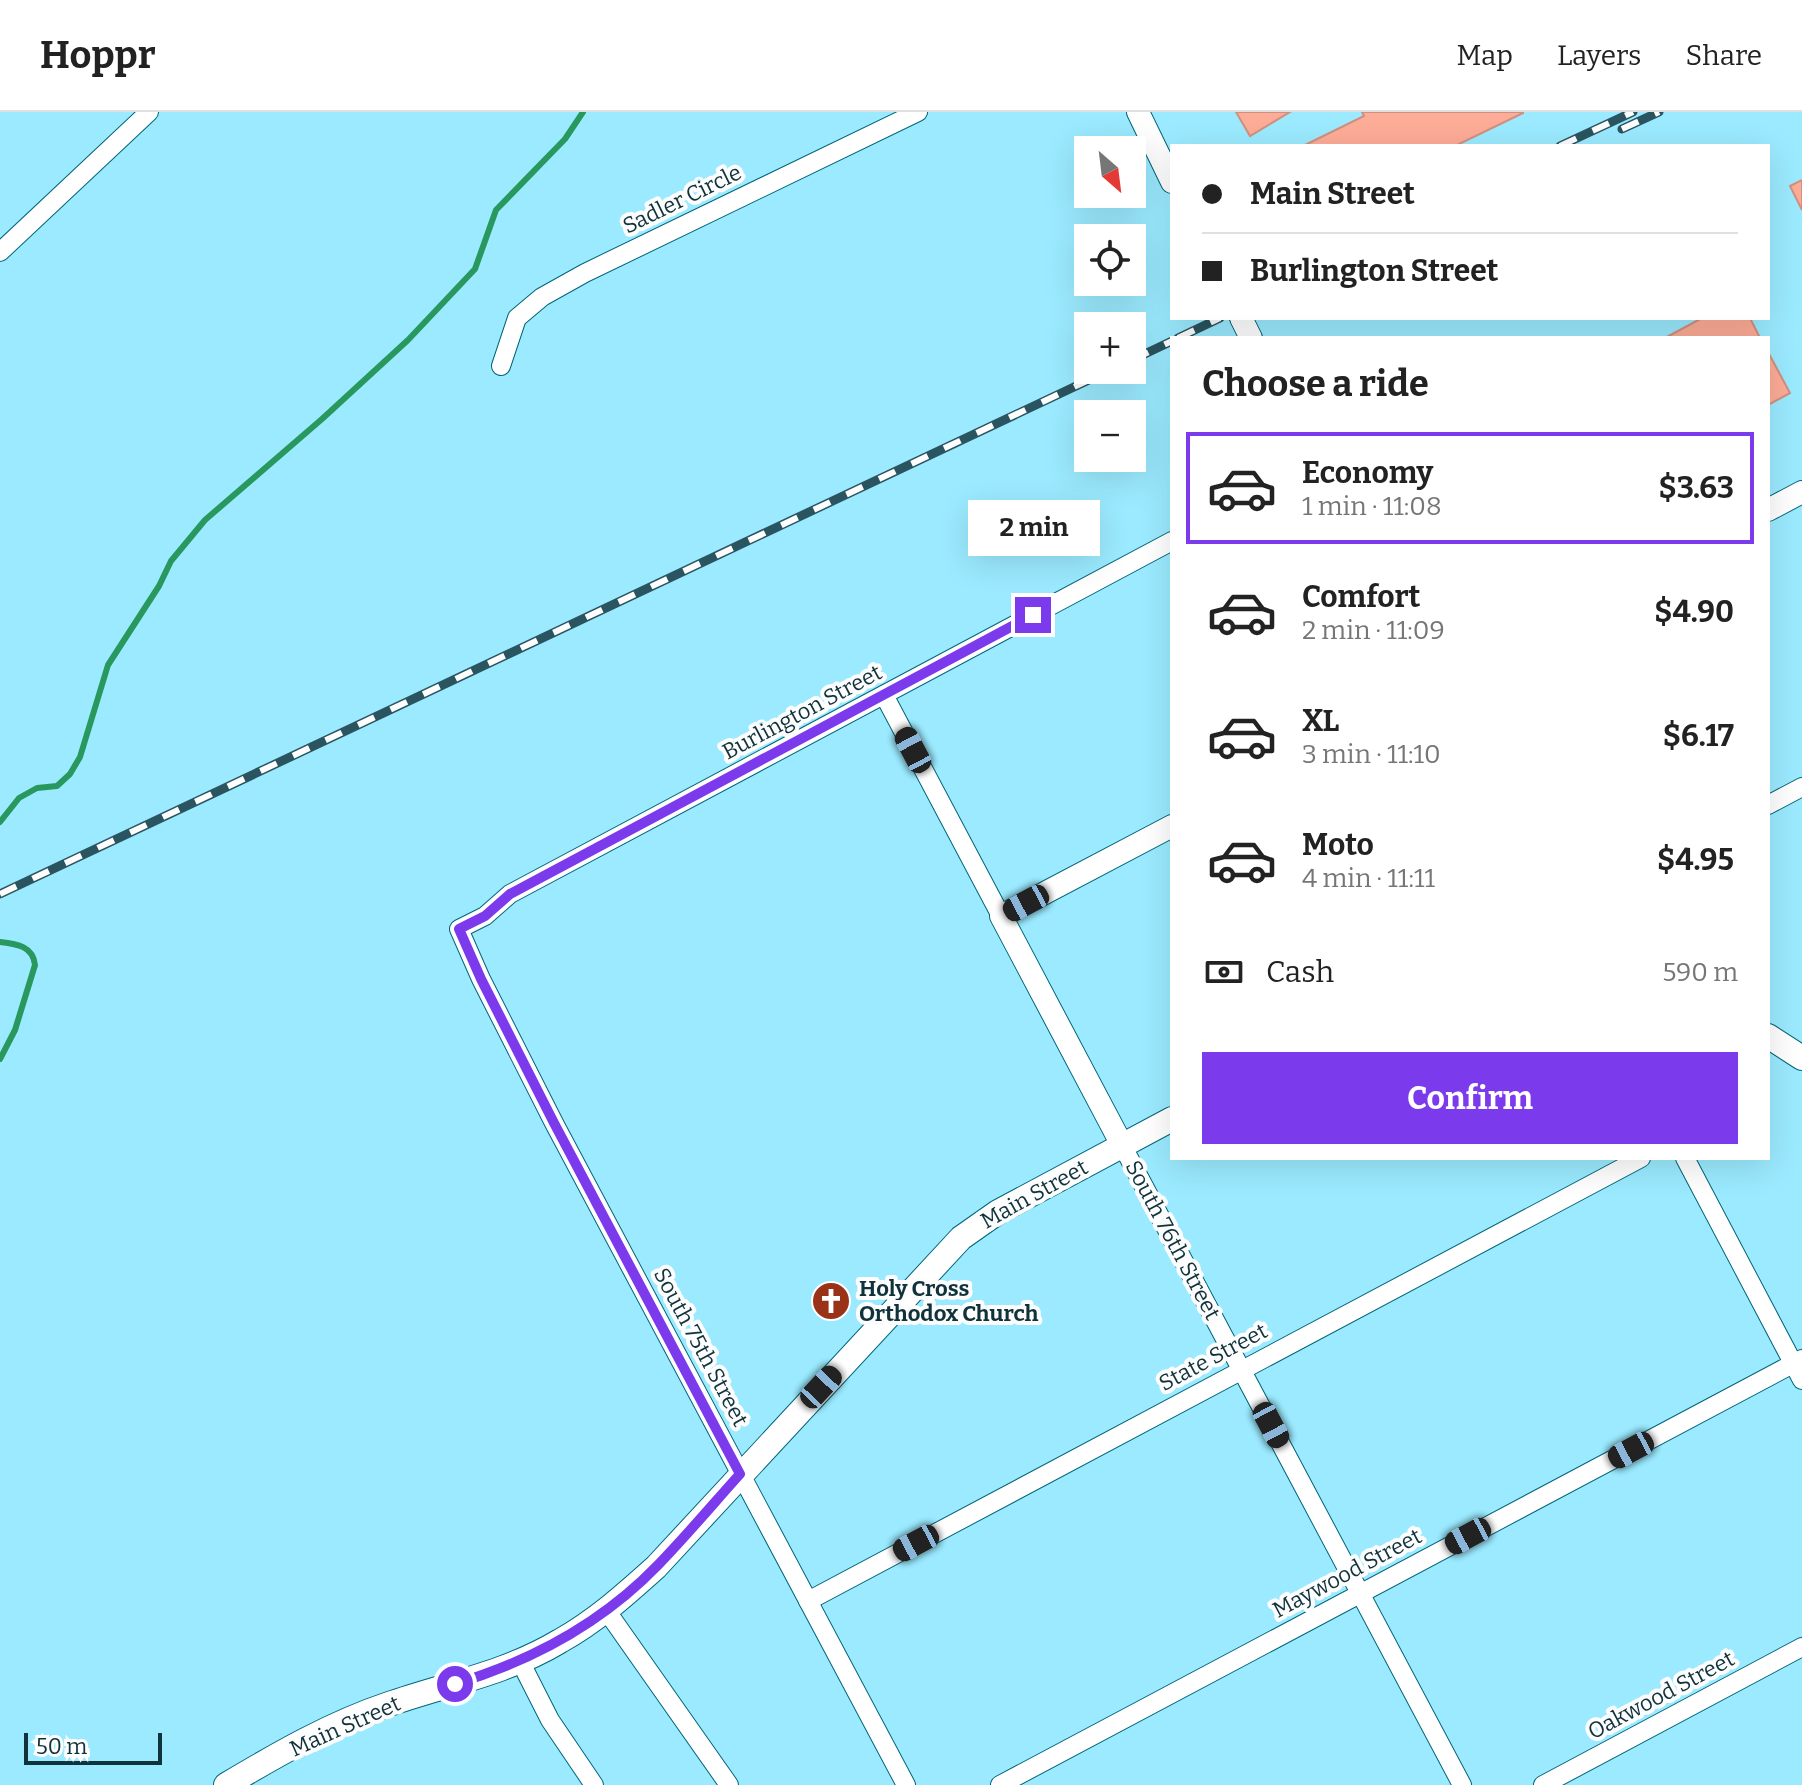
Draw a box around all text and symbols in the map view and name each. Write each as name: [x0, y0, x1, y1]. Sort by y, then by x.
text: Hoppr: [40, 32, 156, 78]
text: Map: [1456, 39, 1513, 72]
text: Layers: [1557, 39, 1641, 72]
text: Share: [1685, 39, 1762, 72]
north arrow: [1074, 136, 1146, 208]
map controls: [1074, 136, 1146, 472]
street label: Sadler Circle: [618, 159, 746, 239]
text: Main Street: [1250, 176, 1415, 212]
button: locate: [1074, 224, 1146, 296]
text: Burlington Street: [1250, 253, 1498, 289]
button: +: [1074, 312, 1146, 384]
text: Choose a ride: [1202, 362, 1429, 406]
button: −: [1074, 400, 1146, 472]
icon: car: [1206, 452, 1278, 524]
text: Economy: [1302, 455, 1433, 491]
text: $3.63: [1659, 470, 1734, 506]
text: 1 min · 11:08: [1302, 491, 1442, 522]
callout: 2 min: [967, 499, 1099, 555]
text: 2 min: [999, 512, 1069, 543]
icon: car: [1206, 576, 1278, 648]
text: Comfort: [1302, 579, 1420, 615]
text: $4.90: [1654, 594, 1734, 630]
route end: [1015, 597, 1051, 633]
text: 2 min · 11:09: [1302, 615, 1445, 646]
street label: Burlington Street: [718, 659, 886, 765]
icon: car: [1206, 700, 1278, 772]
text: XL: [1302, 703, 1339, 739]
text: $6.17: [1663, 718, 1734, 754]
car: [891, 723, 935, 777]
text: 3 min · 11:10: [1302, 739, 1441, 770]
icon: car: [1206, 824, 1278, 896]
text: Moto: [1302, 827, 1374, 863]
text: $4.95: [1657, 842, 1734, 878]
text: 4 min · 11:11: [1302, 863, 1435, 894]
car: [999, 881, 1053, 925]
icon: cash: [1202, 950, 1246, 994]
text: Cash: [1266, 954, 1334, 990]
text: 590 m: [1662, 957, 1738, 988]
button: Confirm: [1202, 1052, 1738, 1144]
street label: Main Street: [976, 1154, 1092, 1234]
street label: South 76th Street: [1120, 1156, 1226, 1324]
street label: South 75th Street: [648, 1263, 754, 1431]
place label: Holy Cross Orthodox Church: [859, 1275, 1039, 1327]
church icon: Holy Cross Orthodox Church: [810, 1280, 852, 1322]
street label: State Street: [1154, 1317, 1272, 1397]
car: [796, 1361, 846, 1413]
car: [1249, 1398, 1293, 1452]
car: [1604, 1428, 1658, 1472]
car: [1441, 1514, 1495, 1558]
car: [889, 1521, 943, 1565]
street label: Maywood Street: [1268, 1522, 1426, 1624]
street label: Oakwood Street: [1583, 1645, 1739, 1745]
route start: [437, 1666, 473, 1702]
street label: Main Street: [285, 1690, 405, 1762]
scale bar: [24, 1729, 162, 1765]
text: 50 m: [36, 1733, 87, 1760]

